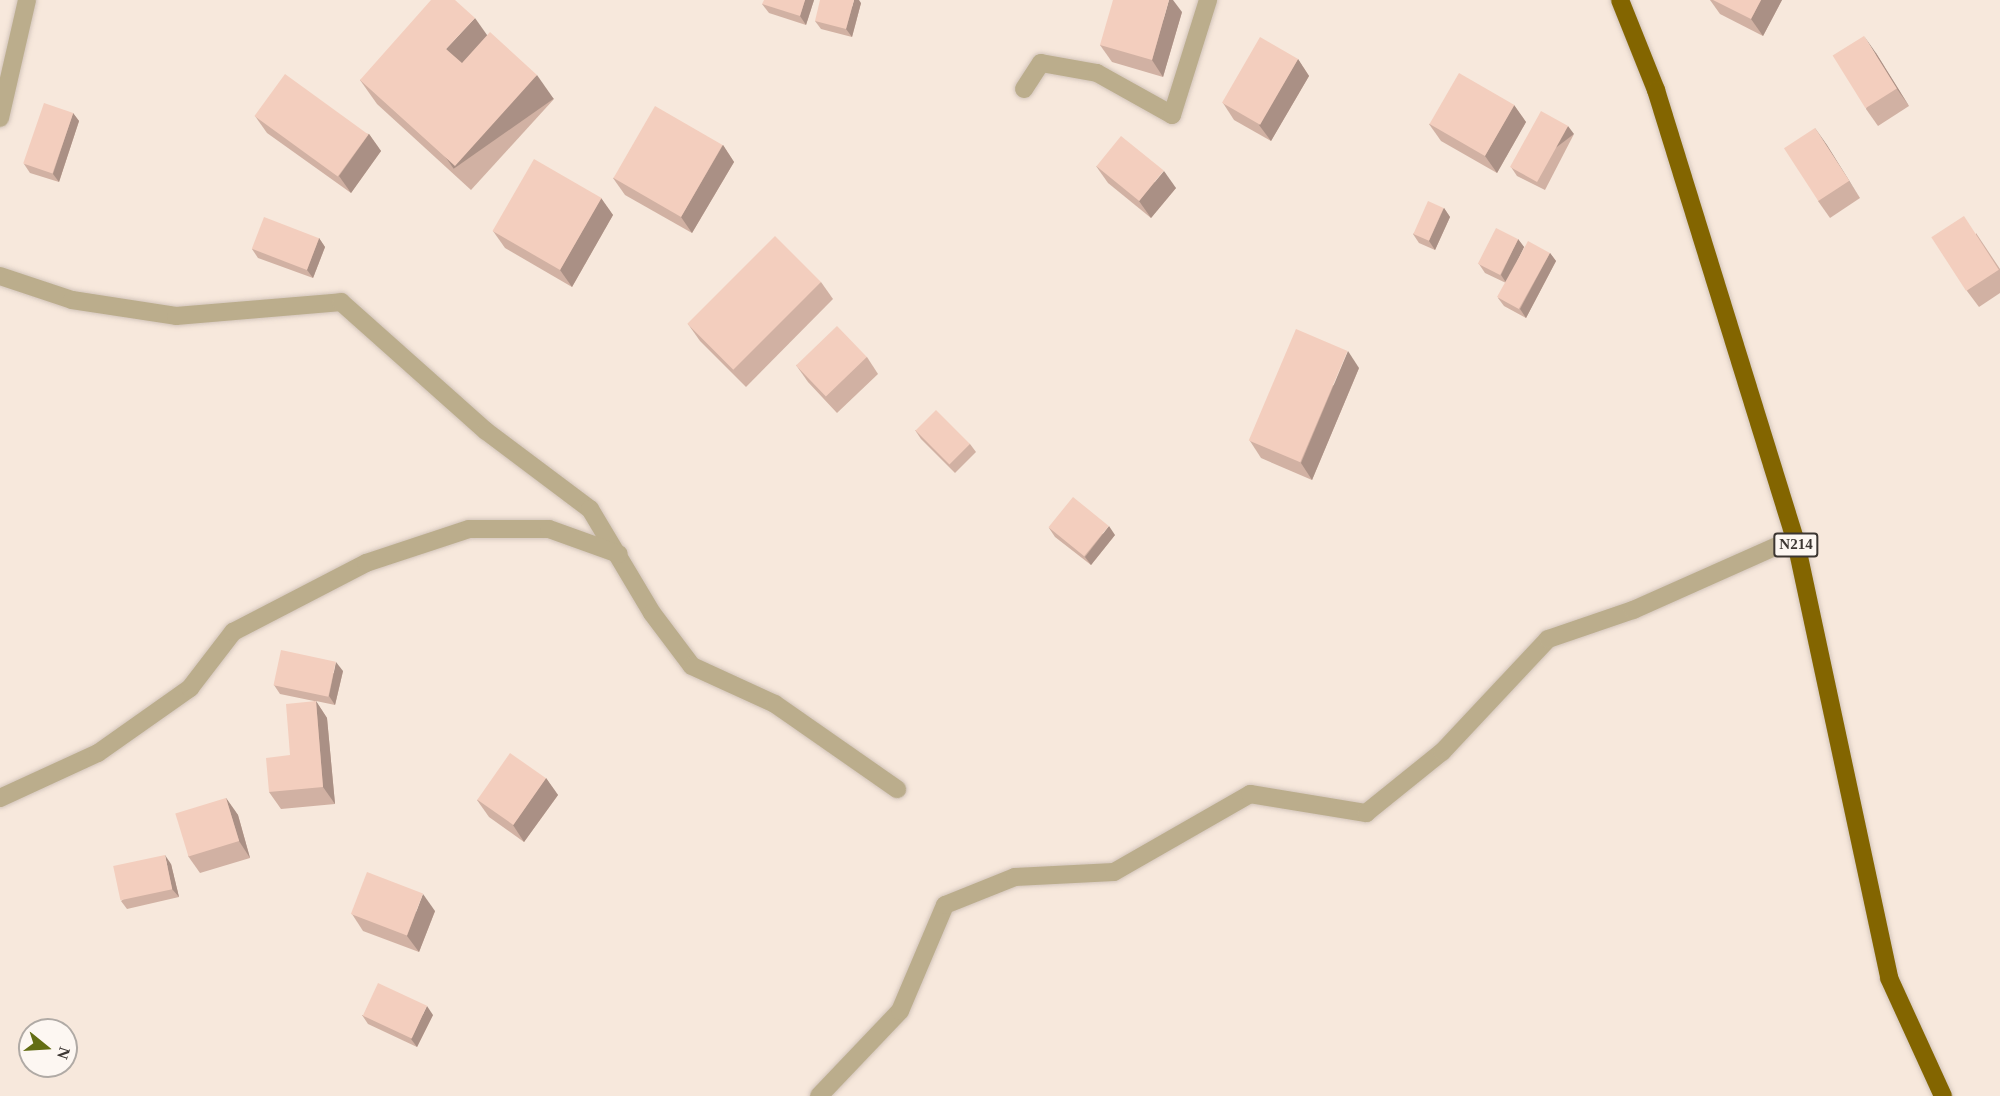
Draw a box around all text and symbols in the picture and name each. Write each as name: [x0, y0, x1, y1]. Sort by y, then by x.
road number: N214: [1772, 533, 1820, 557]
north arrow: [18, 1018, 78, 1078]
text: N: [54, 1045, 74, 1061]

